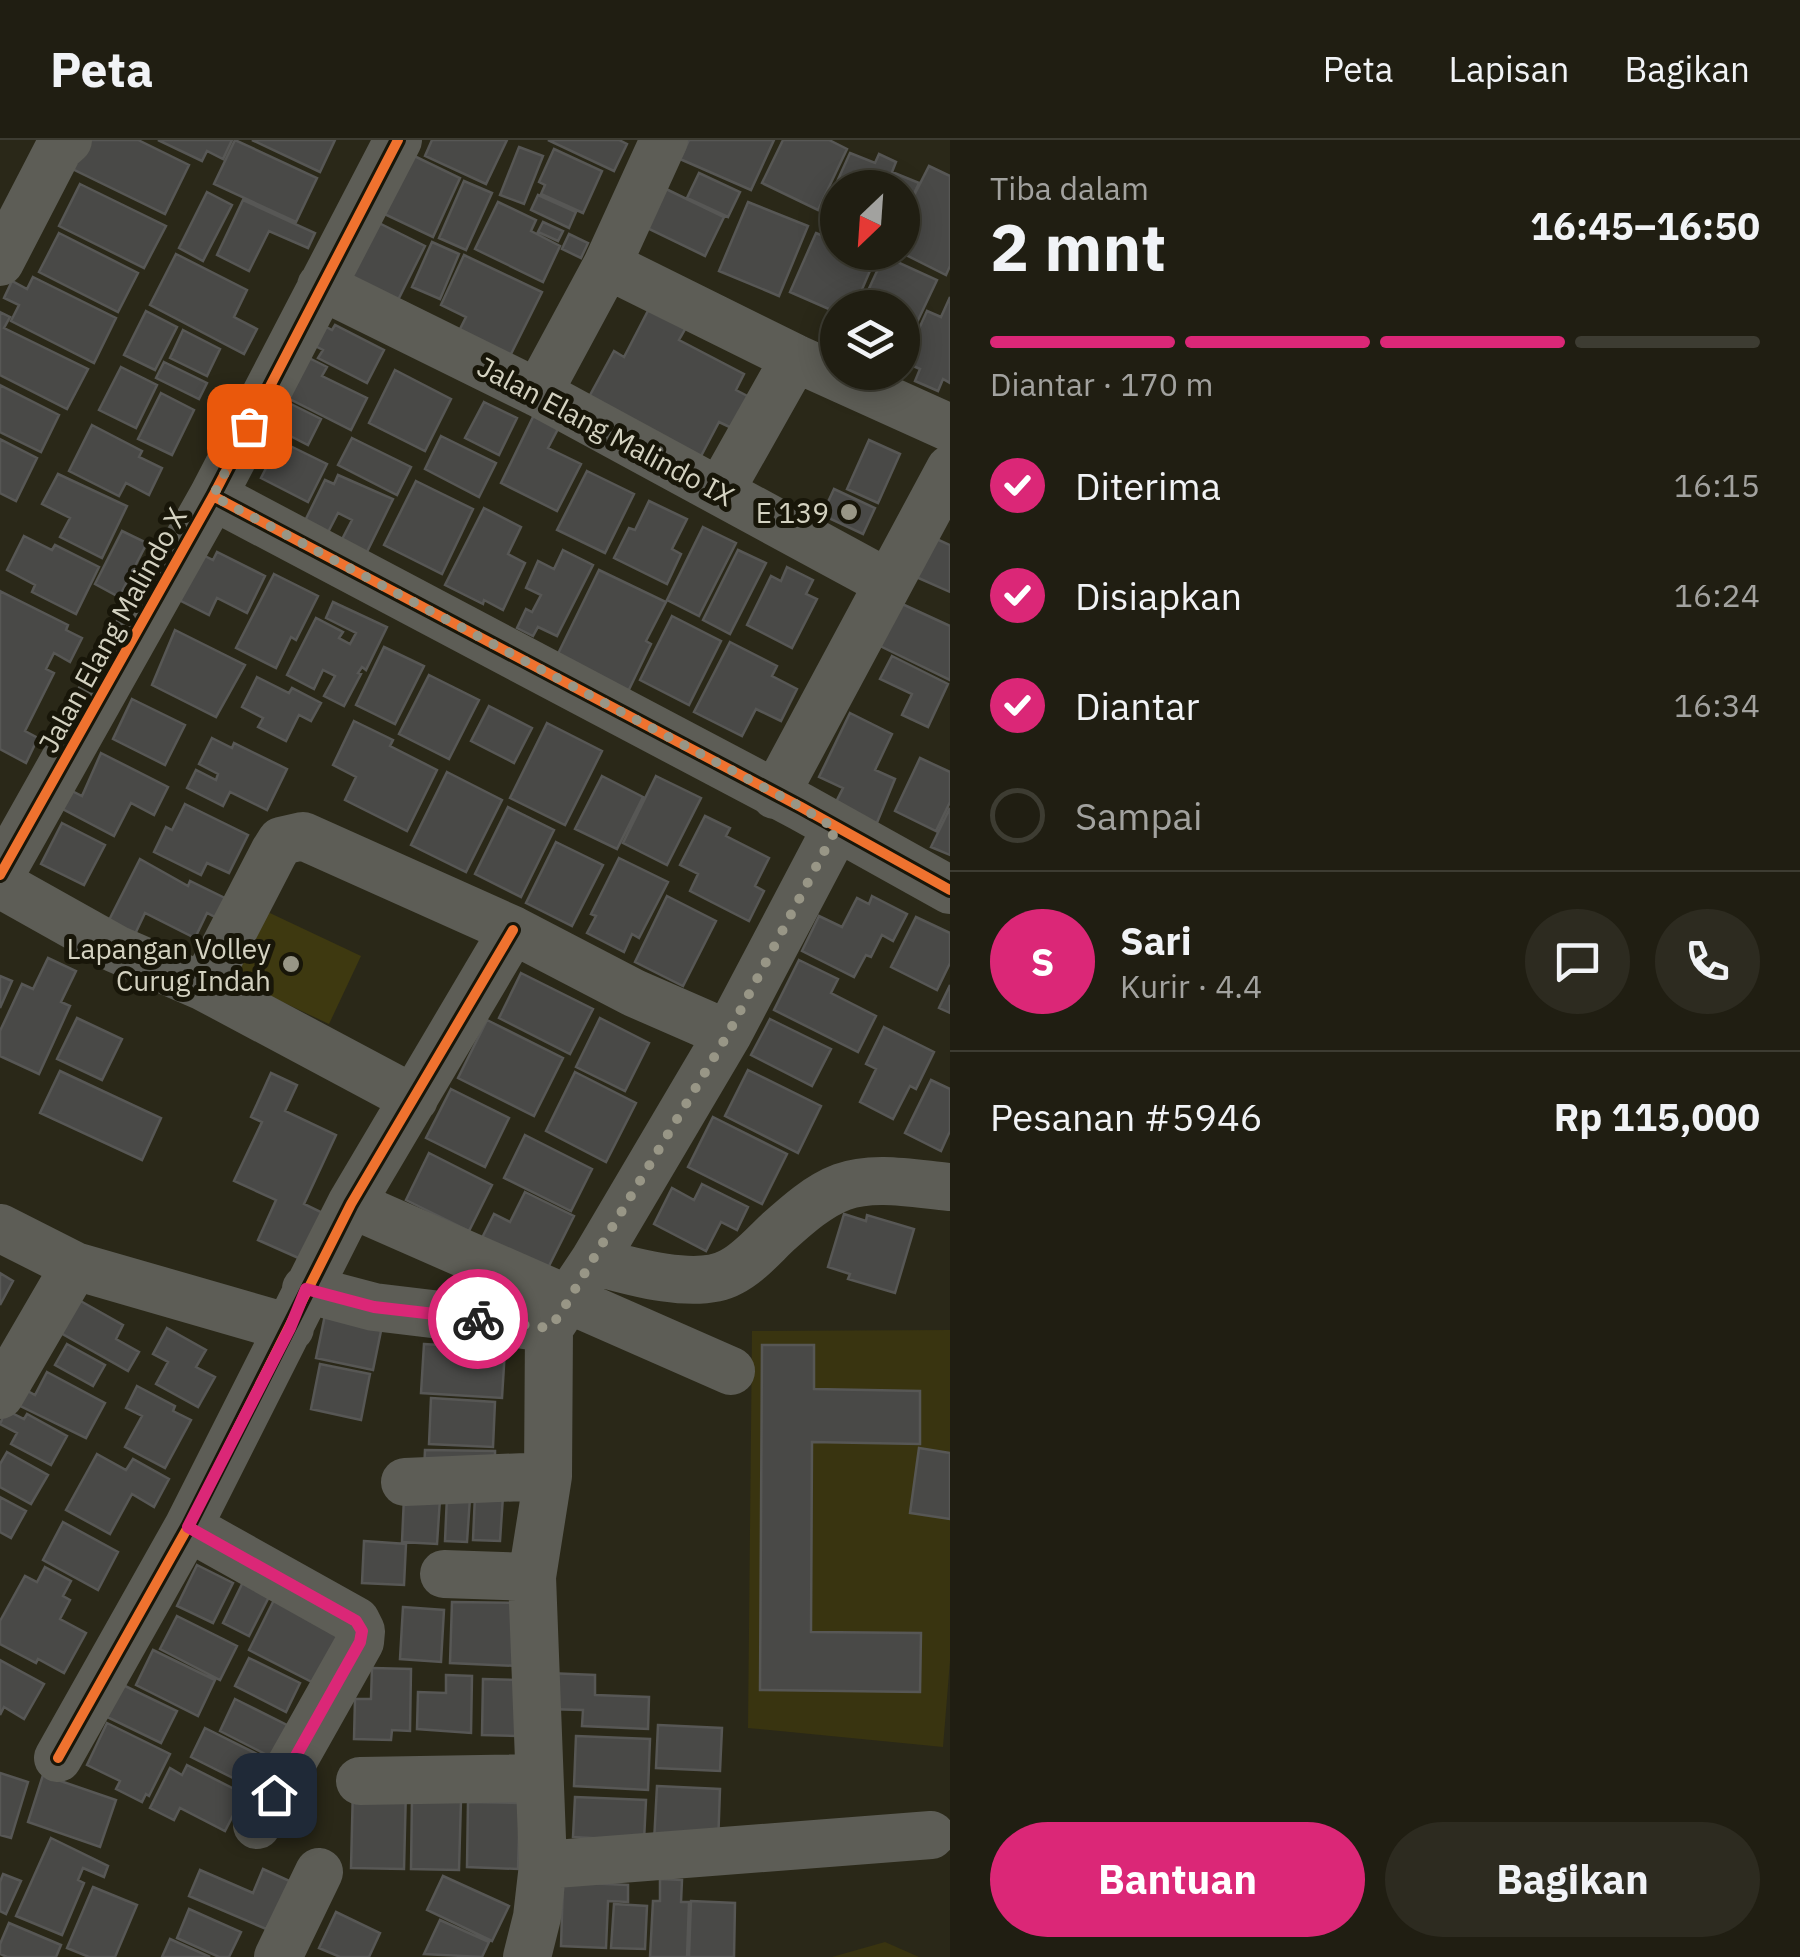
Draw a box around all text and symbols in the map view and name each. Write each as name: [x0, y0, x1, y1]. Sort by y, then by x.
text: Peta: [50, 38, 153, 100]
text: Peta: [1323, 46, 1394, 92]
text: Lapisan: [1449, 46, 1569, 92]
text: Bagikan: [1624, 46, 1750, 92]
text: Tiba dalam: [990, 167, 1149, 209]
north arrow: [820, 170, 920, 270]
map controls: [820, 170, 920, 390]
text: 16:45–16:50: [1530, 201, 1760, 250]
text: 2 mnt: [990, 204, 1166, 289]
button: layers: [820, 290, 920, 390]
street label: Jalan Elang Malindo IX: [471, 348, 741, 514]
text: Diantar · 170 m: [990, 363, 1213, 405]
pin: [207, 384, 292, 469]
icon: bag: [222, 399, 277, 454]
icon: check: [990, 458, 1045, 513]
text: Diterima: [1075, 461, 1221, 510]
text: 16:15: [1674, 464, 1760, 506]
place label: E 139: [756, 494, 829, 531]
street label: Jalan Elang Malindo X: [29, 501, 195, 759]
marker: E 139: [838, 501, 860, 523]
icon: check: [990, 568, 1045, 623]
text: Disiapkan: [1075, 571, 1242, 620]
text: 16:24: [1674, 574, 1760, 616]
icon: check: [990, 678, 1045, 733]
text: Diantar: [1075, 681, 1199, 730]
text: 16:34: [1674, 684, 1760, 726]
text: Sampai: [1075, 791, 1202, 840]
button: chat: [1525, 909, 1630, 1014]
button: phone: [1655, 909, 1760, 1014]
text: Sari: [1120, 916, 1192, 965]
place label: Lapangan Volley Curug Indah: [67, 930, 271, 999]
text: S: [1031, 937, 1054, 986]
marker: Lapangan Volley Curug Indah: [280, 953, 302, 975]
text: Kurir · 4.4: [1120, 965, 1262, 1007]
text: Pesanan #5946: [990, 1092, 1263, 1141]
text: Rp 115,000: [1554, 1092, 1760, 1141]
courier: [428, 1269, 528, 1369]
icon: bike: [451, 1292, 506, 1347]
pin: [232, 1753, 317, 1838]
icon: home: [247, 1768, 302, 1823]
button: Bantuan: [990, 1822, 1365, 1937]
button: Bagikan: [1385, 1822, 1760, 1937]

